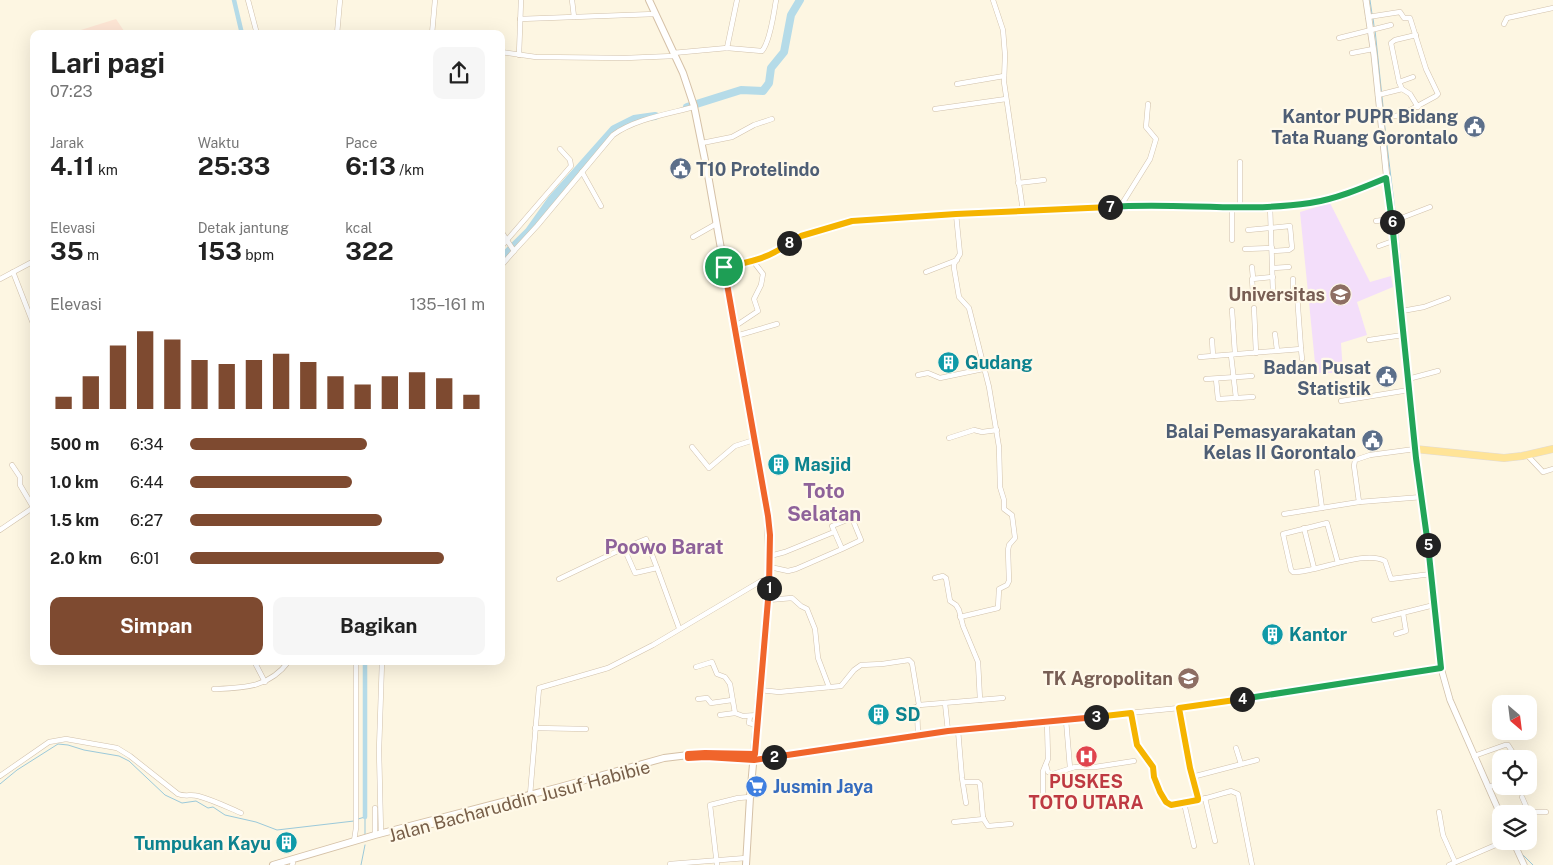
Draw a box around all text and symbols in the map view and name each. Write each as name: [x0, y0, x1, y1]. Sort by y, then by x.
text: Lari pagi: [50, 46, 165, 79]
button: share: [433, 47, 485, 99]
text: 07:23: [50, 82, 93, 101]
place label: Kantor PUPR Bidang Tata Ruang Gorontalo: [1272, 106, 1458, 148]
public building icon: Kantor PUPR Bidang Tata Ruang Gorontalo: [1462, 114, 1486, 138]
text: Jarak: [50, 135, 84, 151]
text: Waktu: [198, 135, 239, 151]
text: Pace: [345, 135, 377, 151]
text: 4.11: [50, 151, 95, 181]
text: 25:33: [198, 151, 270, 181]
text: 6:13: [345, 151, 396, 181]
public building icon: T10 Protelindo: [668, 157, 692, 181]
place label: T10 Protelindo: [696, 159, 820, 180]
text: km: [95, 162, 118, 178]
text: /km: [396, 162, 424, 178]
pin: 7: [1098, 194, 1122, 220]
text: 7: [1106, 199, 1115, 215]
pin: 6: [1380, 210, 1404, 234]
text: 6: [1388, 214, 1397, 230]
text: Elevasi: [50, 220, 95, 236]
text: Detak jantung: [198, 220, 289, 236]
text: kcal: [345, 220, 372, 236]
pin: 8: [776, 230, 802, 256]
text: 8: [785, 235, 794, 251]
text: 35: [50, 236, 84, 266]
text: 153: [198, 236, 242, 266]
text: 322: [345, 236, 394, 266]
pin: [703, 246, 745, 288]
text: m: [84, 247, 99, 263]
text: bpm: [242, 247, 274, 263]
icon: arrive: [710, 253, 738, 281]
school or university icon: Universitas: [1329, 282, 1353, 306]
place label: Universitas: [1228, 284, 1325, 305]
text: Elevasi: [50, 295, 102, 314]
text: 135–161 m: [410, 295, 485, 314]
building icon: Gudang: [937, 350, 961, 374]
place label: Gudang: [965, 352, 1033, 373]
place label: Badan Pusat Statistik: [1263, 357, 1372, 399]
public building icon: Badan Pusat Statistik: [1375, 365, 1399, 389]
place label: Balai Pemasyarakatan Kelas II Gorontalo: [1165, 421, 1356, 463]
public building icon: Balai Pemasyarakatan Kelas II Gorontalo: [1360, 429, 1384, 453]
text: 500 m: [50, 435, 99, 454]
text: 6:34: [130, 435, 164, 454]
building icon: Masjid: [766, 452, 790, 476]
place label: Masjid: [794, 454, 851, 475]
text: 1.0 km: [50, 473, 99, 492]
text: 6:44: [130, 473, 164, 492]
district label: Toto Selatan: [787, 479, 861, 526]
text: 1.5 km: [50, 511, 99, 530]
text: 6:27: [130, 511, 163, 530]
pin: 5: [1416, 532, 1440, 558]
district label: Poowo Barat: [604, 535, 724, 559]
text: 5: [1424, 537, 1433, 553]
text: 2.0 km: [50, 549, 102, 568]
text: 6:01: [130, 549, 160, 568]
pin: 1: [756, 576, 782, 600]
text: 1: [767, 580, 773, 596]
button: Simpan: [50, 597, 263, 655]
button: Bagikan: [273, 597, 485, 655]
building icon: Kantor: [1261, 622, 1285, 646]
place label: Kantor: [1289, 624, 1348, 645]
school or university icon: TK Agropolitan: [1177, 666, 1201, 690]
place label: TK Agropolitan: [1043, 668, 1173, 689]
pin: 4: [1230, 686, 1254, 712]
text: 4: [1238, 691, 1247, 707]
north arrow: [1492, 695, 1538, 740]
map controls: [1492, 695, 1537, 850]
building icon: SD: [867, 702, 891, 726]
place label: SD: [895, 704, 920, 725]
pin: 3: [1084, 704, 1108, 730]
text: 3: [1092, 709, 1101, 725]
pin: 2: [762, 744, 786, 770]
hospital icon: PUSKES TOTO UTARA: [1074, 744, 1098, 768]
text: 2: [770, 749, 779, 765]
button: locate: [1492, 750, 1537, 795]
street label: Jalan Bacharuddin Jusuf Habibie: [386, 756, 652, 846]
place label: PUSKES TOTO UTARA: [1029, 771, 1143, 813]
supermarket icon: Jusmin Jaya: [745, 774, 769, 798]
place label: Jusmin Jaya: [773, 776, 873, 797]
button: layers: [1492, 805, 1537, 850]
building icon: Tumpukan Kayu: [275, 831, 299, 855]
place label: Tumpukan Kayu: [134, 833, 271, 854]

